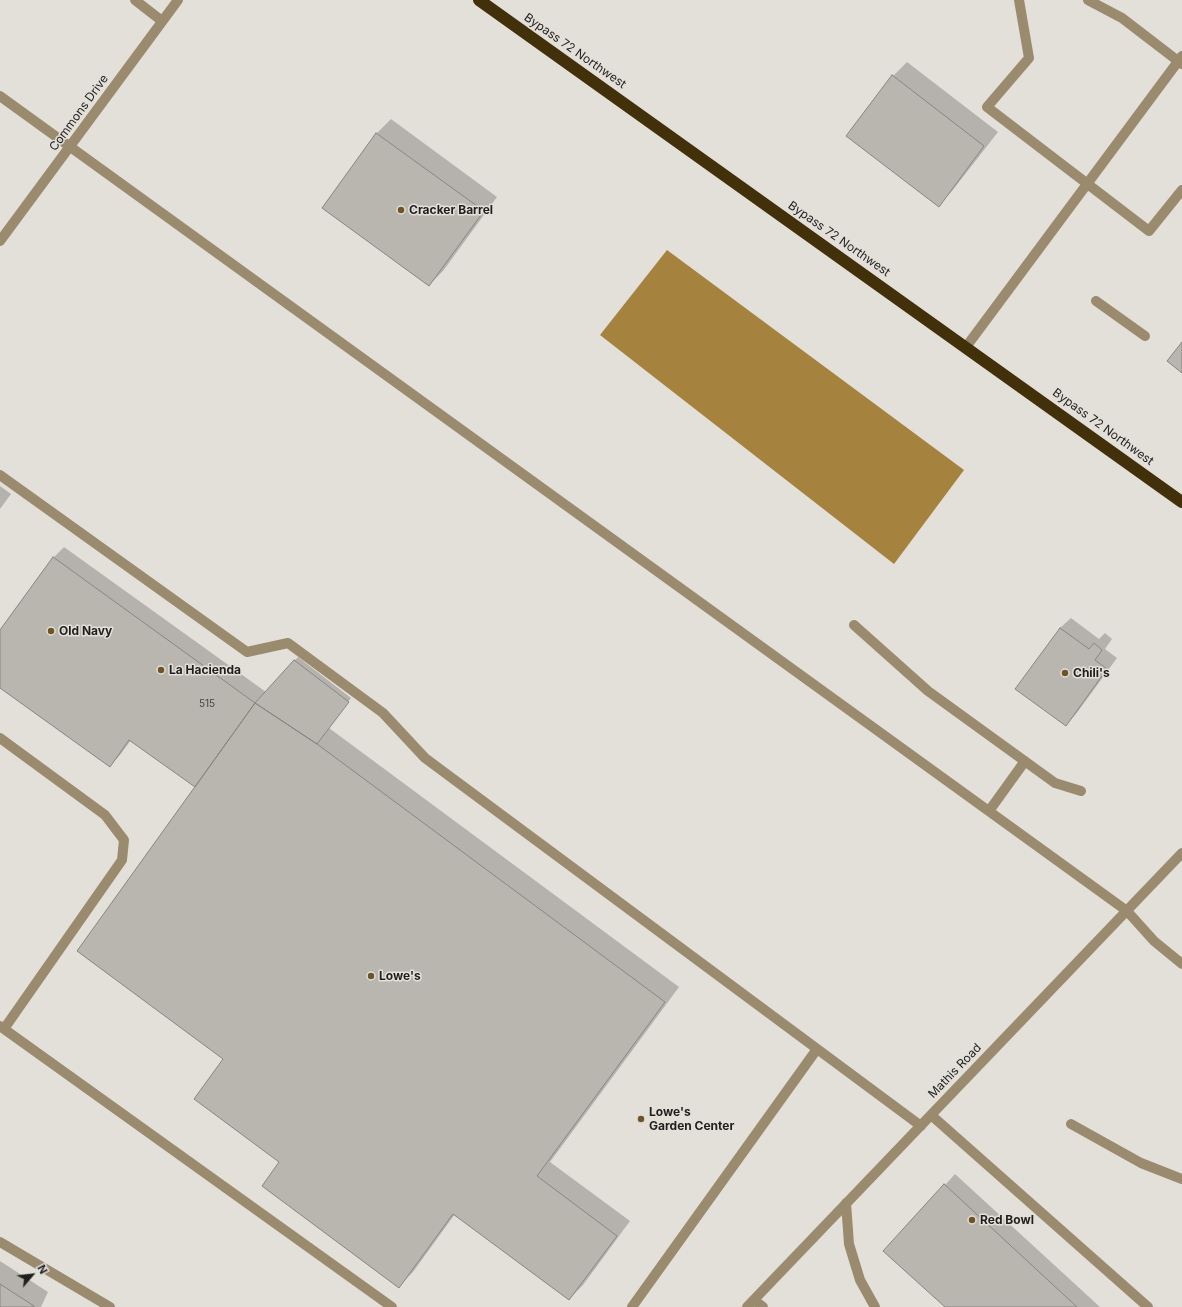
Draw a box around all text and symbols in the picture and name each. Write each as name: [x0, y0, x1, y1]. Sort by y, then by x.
street label: Bypass 72 Northwest: [521, 10, 629, 92]
street label: Commons Drive: [47, 72, 111, 154]
street label: Bypass 72 Northwest: [785, 198, 893, 280]
place label: Cracker Barrel: [409, 203, 493, 217]
marker: Cracker Barrel: [396, 205, 406, 215]
street label: Bypass 72 Northwest: [1050, 386, 1156, 468]
place label: Old Navy: [59, 624, 112, 638]
marker: Old Navy: [46, 626, 56, 636]
place label: La Hacienda: [169, 663, 241, 677]
marker: La Hacienda: [156, 665, 166, 675]
place label: Chili's: [1073, 666, 1110, 680]
marker: Chili's: [1060, 668, 1070, 678]
house number: 515: [199, 698, 215, 710]
place label: Lowe's: [379, 969, 421, 983]
marker: Lowe's: [366, 971, 376, 981]
street label: Mathis Road: [925, 1041, 985, 1101]
place label: Lowe's Garden Center: [649, 1105, 734, 1133]
marker: Lowe's Garden Center: [636, 1114, 646, 1124]
place label: Red Bowl: [980, 1213, 1034, 1227]
marker: Red Bowl: [967, 1215, 977, 1225]
north arrow: [12, 1255, 52, 1295]
text: N: [34, 1262, 51, 1276]

